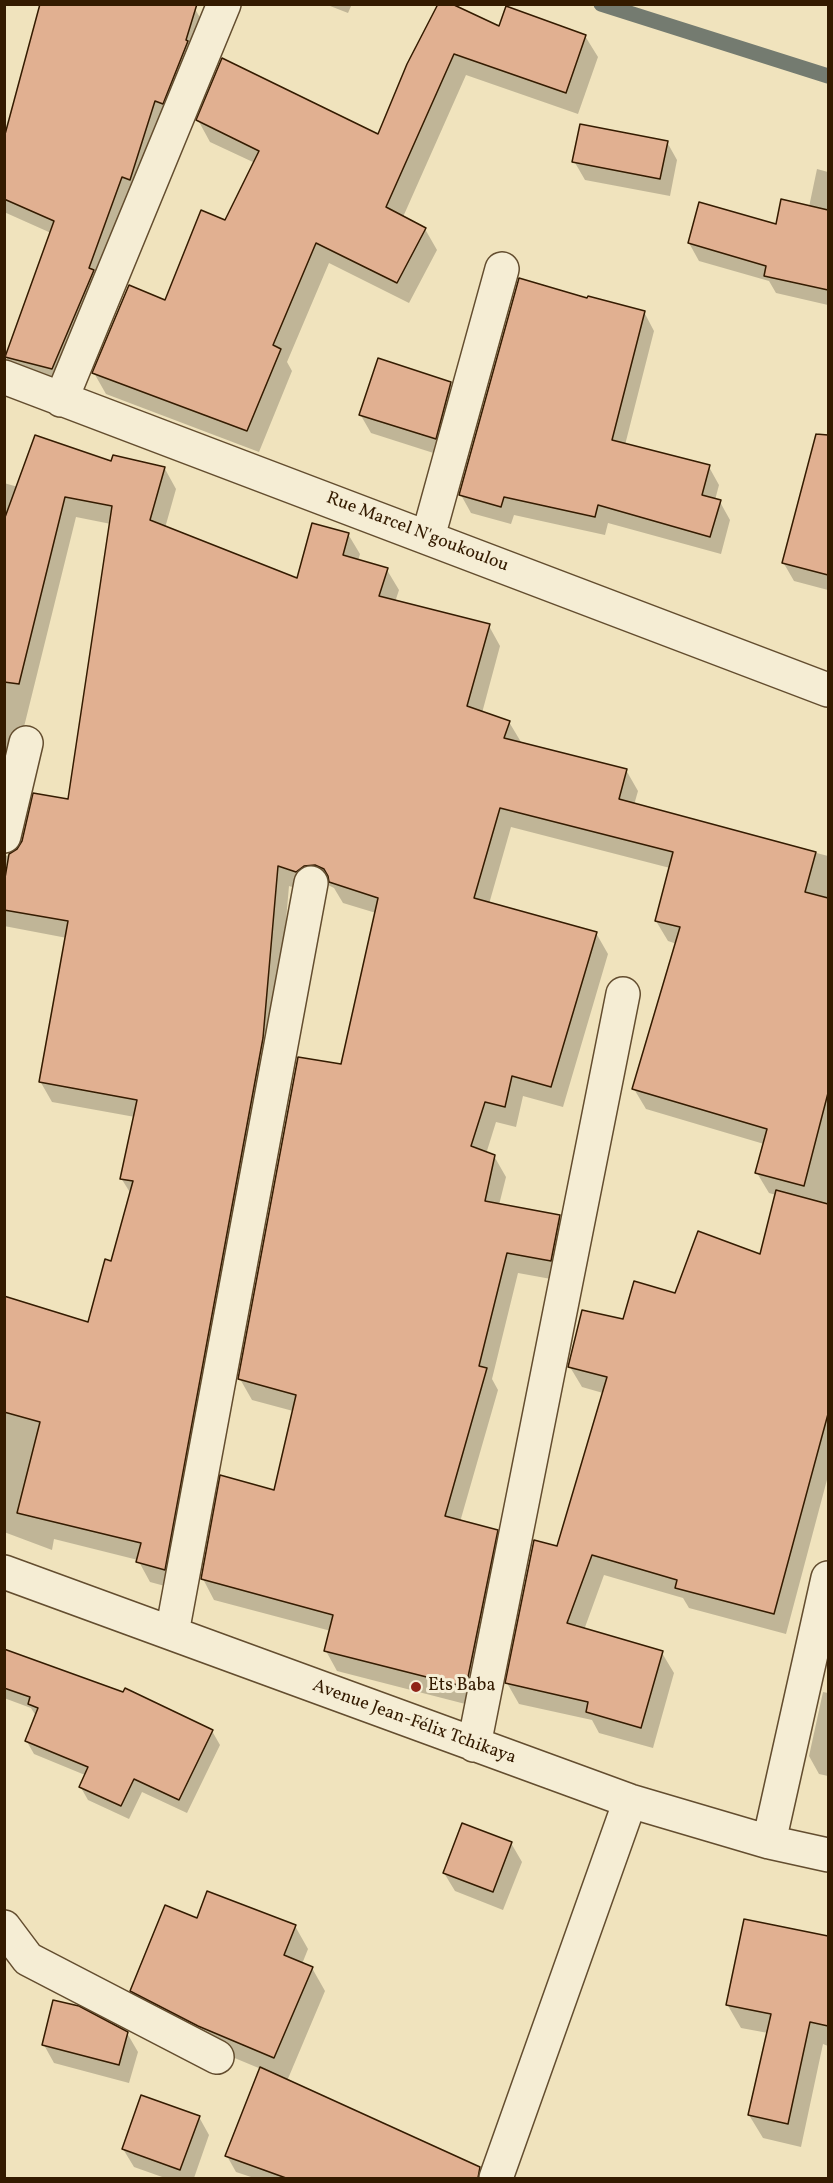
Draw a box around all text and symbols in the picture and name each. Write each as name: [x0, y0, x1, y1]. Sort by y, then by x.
street label: Rue Marcel N'goukoulou: [323, 488, 511, 578]
street label: Avenue Jean-Félix Tchikaya: [309, 1676, 519, 1770]
place label: Ets Baba: [428, 1676, 495, 1698]
marker: Ets Baba: [409, 1680, 423, 1694]

